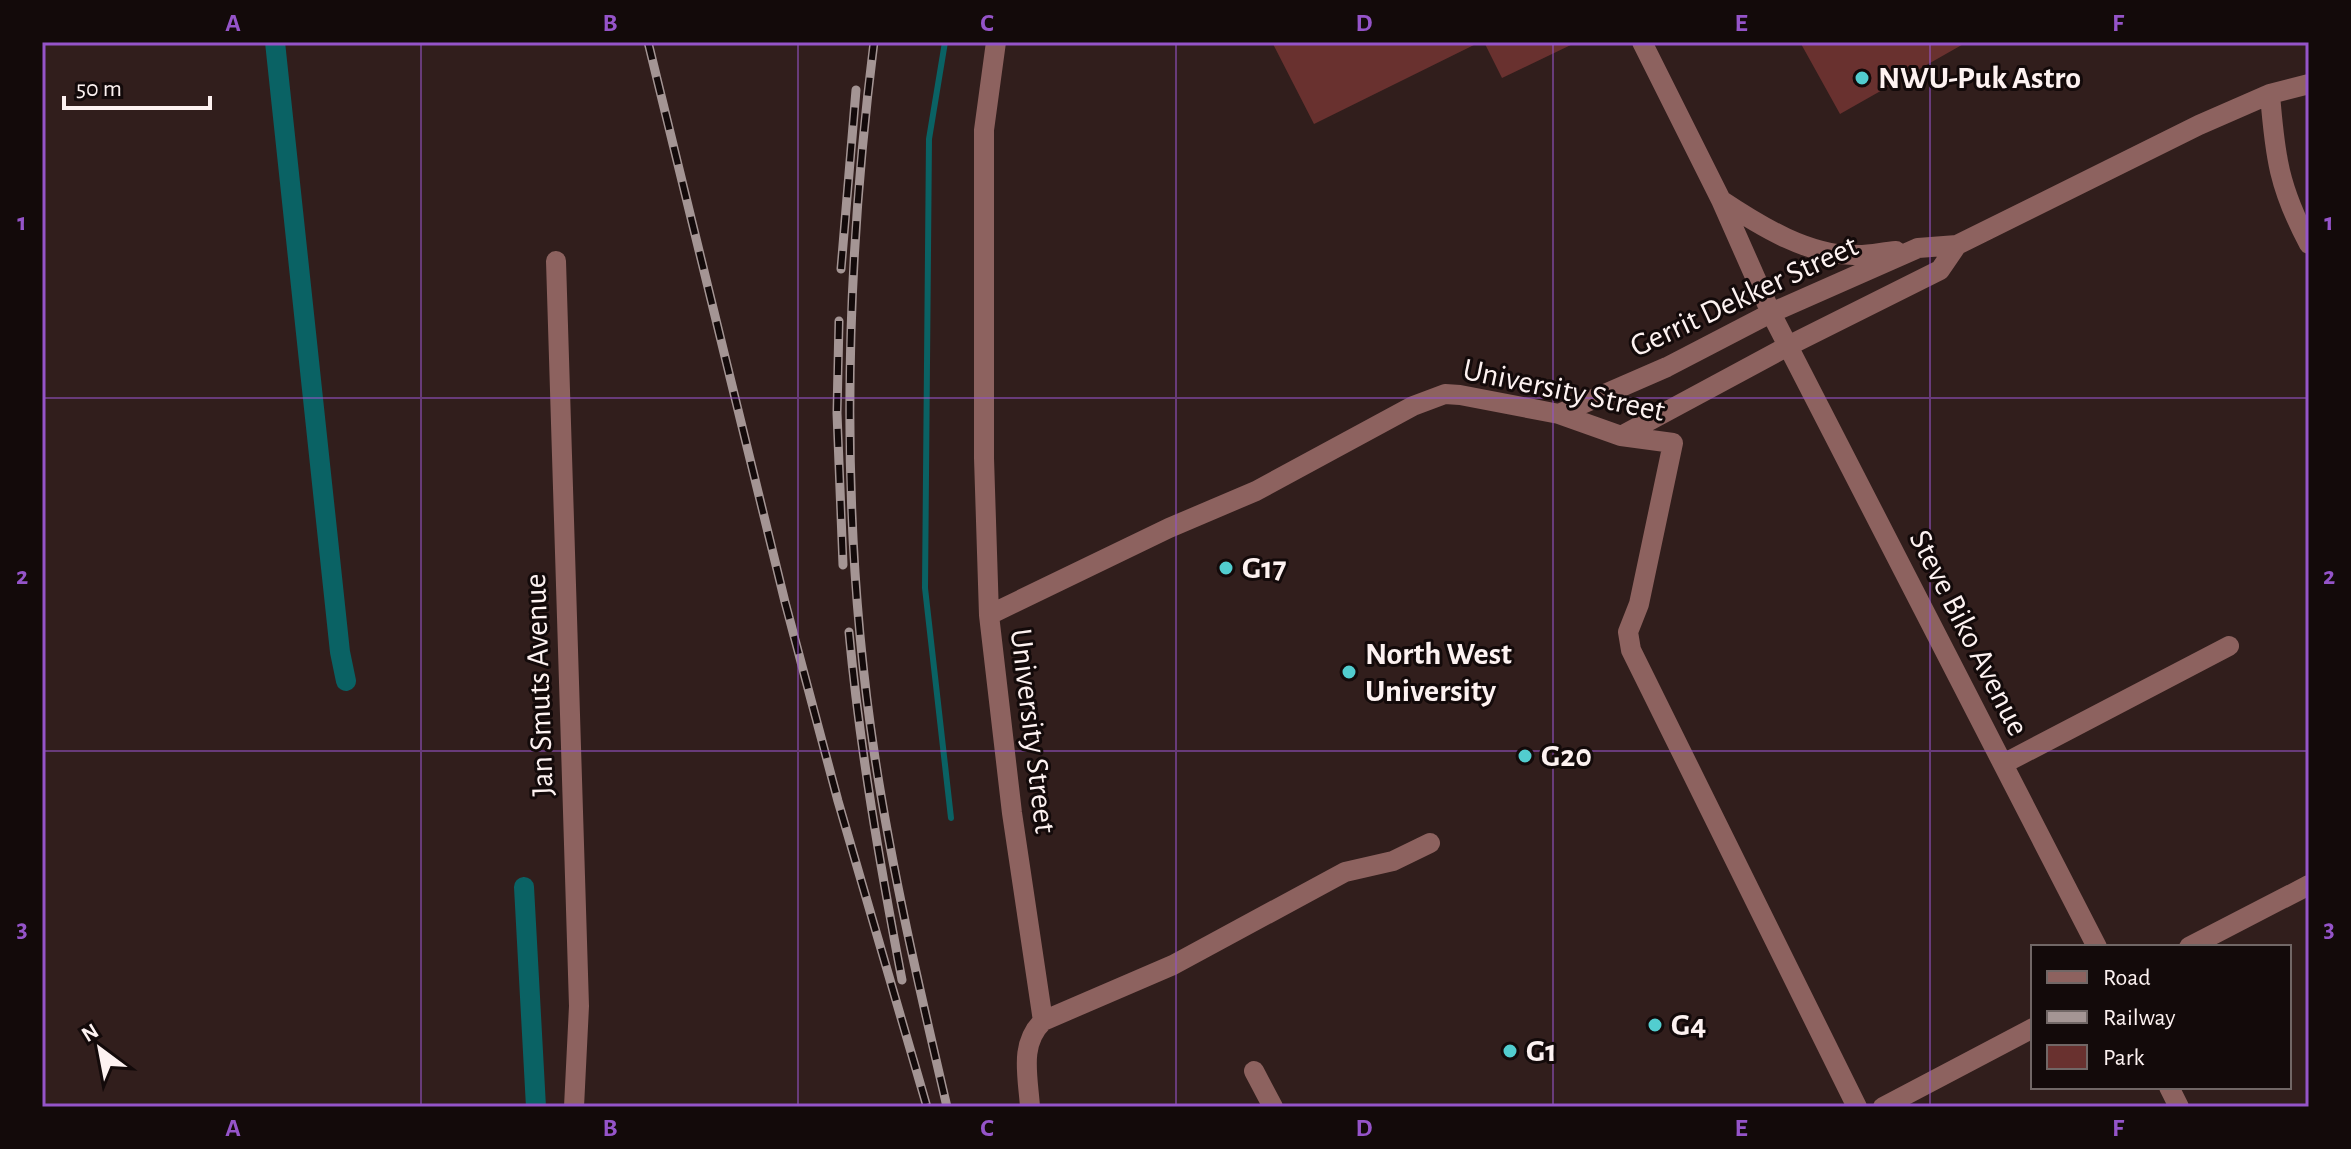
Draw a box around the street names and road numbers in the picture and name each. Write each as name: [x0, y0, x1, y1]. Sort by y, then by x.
street label: Gerrit Dekker Street: [1625, 229, 1863, 363]
street label: University Street: [1460, 353, 1668, 427]
street label: Steve Biko Avenue: [1903, 525, 2035, 741]
street label: Jan Smuts Avenue: [519, 573, 559, 797]
street label: University Street: [1005, 627, 1061, 835]

